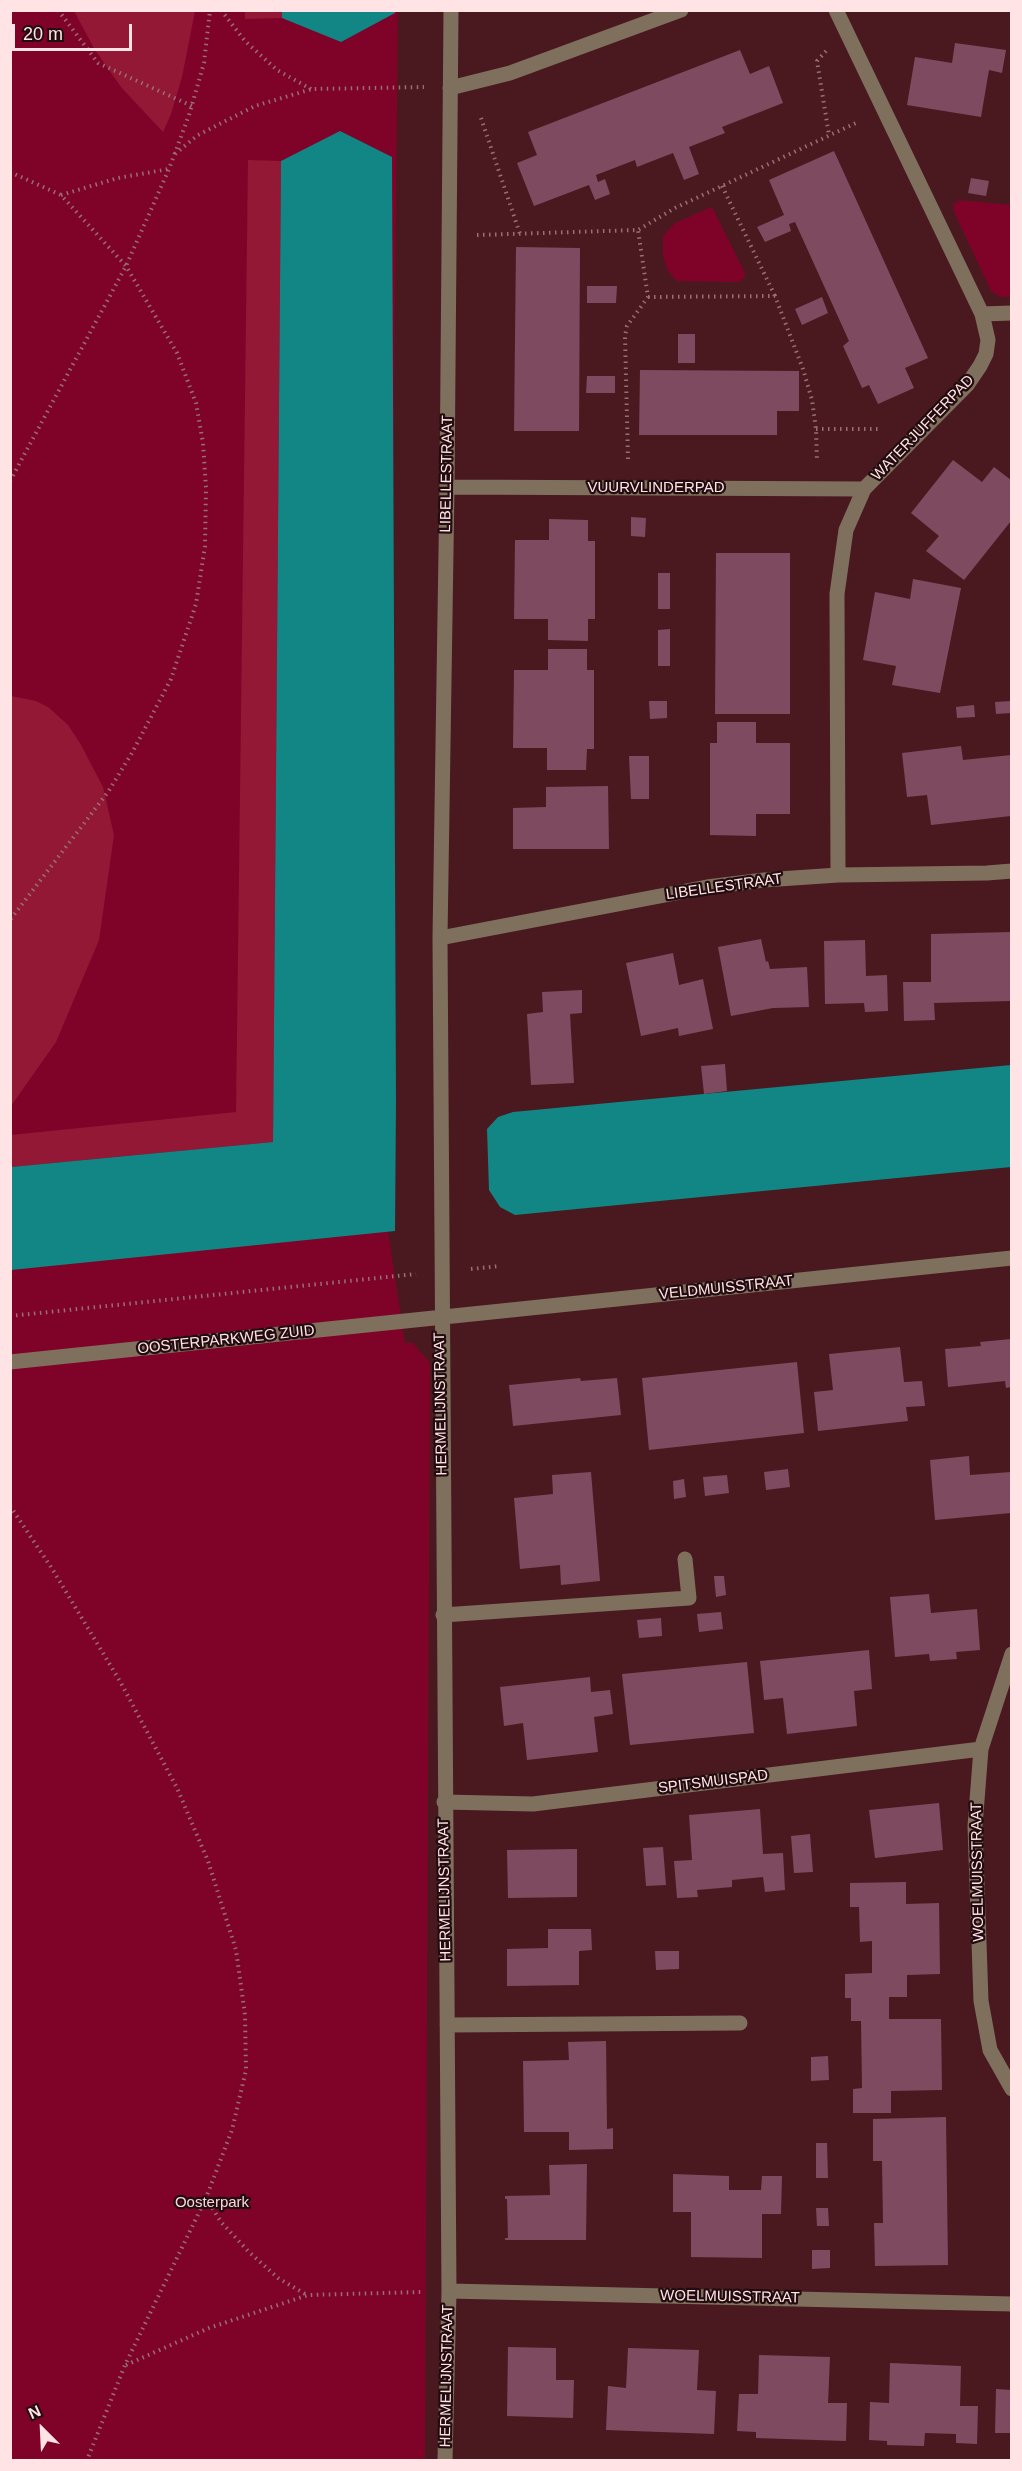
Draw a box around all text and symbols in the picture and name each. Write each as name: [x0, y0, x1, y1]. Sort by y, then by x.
scale bar: [15, 12, 135, 50]
text: 20 m: [23, 24, 63, 44]
street label: WATERJUFFERPAD: [868, 371, 978, 485]
street label: LIBELLESTRAAT: [437, 415, 457, 533]
street label: VUURVLINDERPAD: [588, 479, 724, 497]
street label: LIBELLESTRAAT: [665, 870, 783, 904]
street label: VELDMUISSTRAAT: [658, 1272, 794, 1304]
street label: OOSTERPARKWEG ZUID: [137, 1322, 315, 1358]
street label: HERMELIJNSTRAAT: [431, 1332, 451, 1476]
street label: SPITSMUISPAD: [657, 1766, 769, 1798]
street label: WOELMUISSTRAAT: [968, 1802, 988, 1942]
street label: HERMELIJNSTRAAT: [435, 1818, 455, 1962]
park label: Oosterpark: [175, 2194, 249, 2212]
street label: WOELMUISSTRAAT: [660, 2287, 800, 2307]
street label: HERMELIJNSTRAAT: [437, 2304, 457, 2448]
north arrow: [12, 2399, 72, 2459]
text: N: [26, 2402, 43, 2422]

